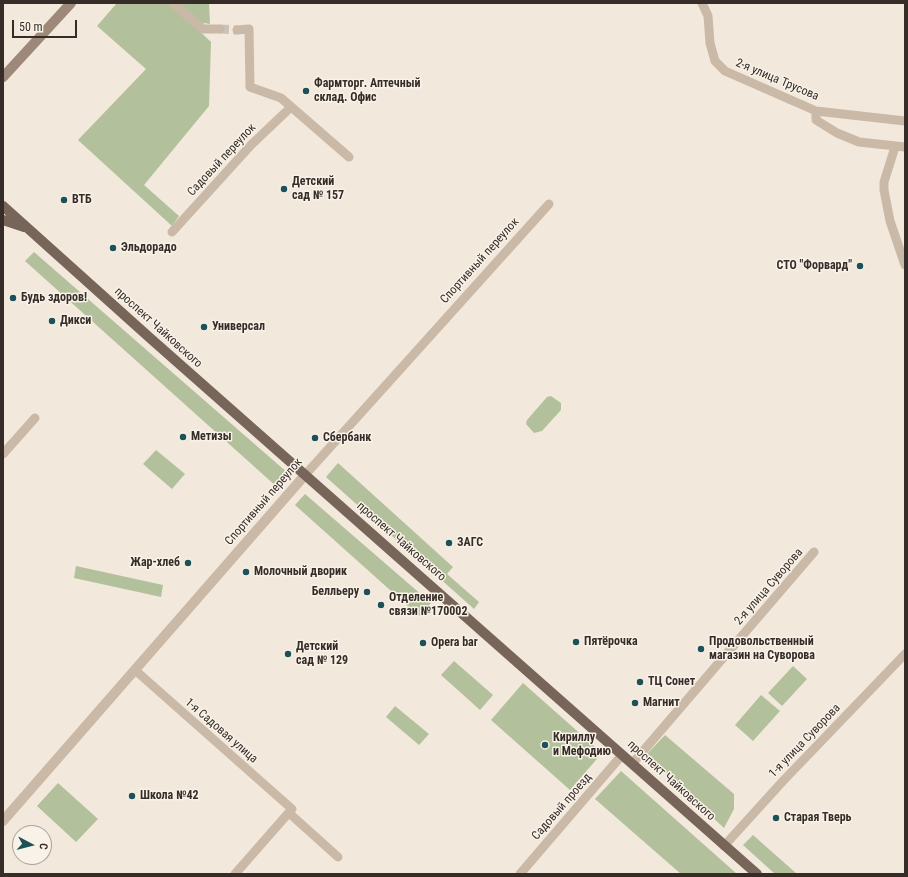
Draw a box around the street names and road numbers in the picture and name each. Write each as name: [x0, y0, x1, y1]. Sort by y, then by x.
street label: 2-я улица Трусова: [733, 56, 821, 104]
street label: Садовый переулок: [185, 121, 259, 199]
street label: Спортивный переулок: [438, 215, 522, 307]
street label: проспект Чайковского: [111, 285, 205, 371]
street label: Спортивный переулок: [222, 456, 306, 548]
street label: проспект Чайковского: [354, 499, 448, 585]
street label: 2-я улица Суворова: [732, 546, 806, 628]
street label: 1-я Садовая улица: [182, 695, 260, 767]
street label: 1-я улица Суворова: [766, 701, 844, 781]
street label: проспект Чайковского: [624, 738, 718, 824]
street label: Садовый проезд: [529, 771, 595, 843]

